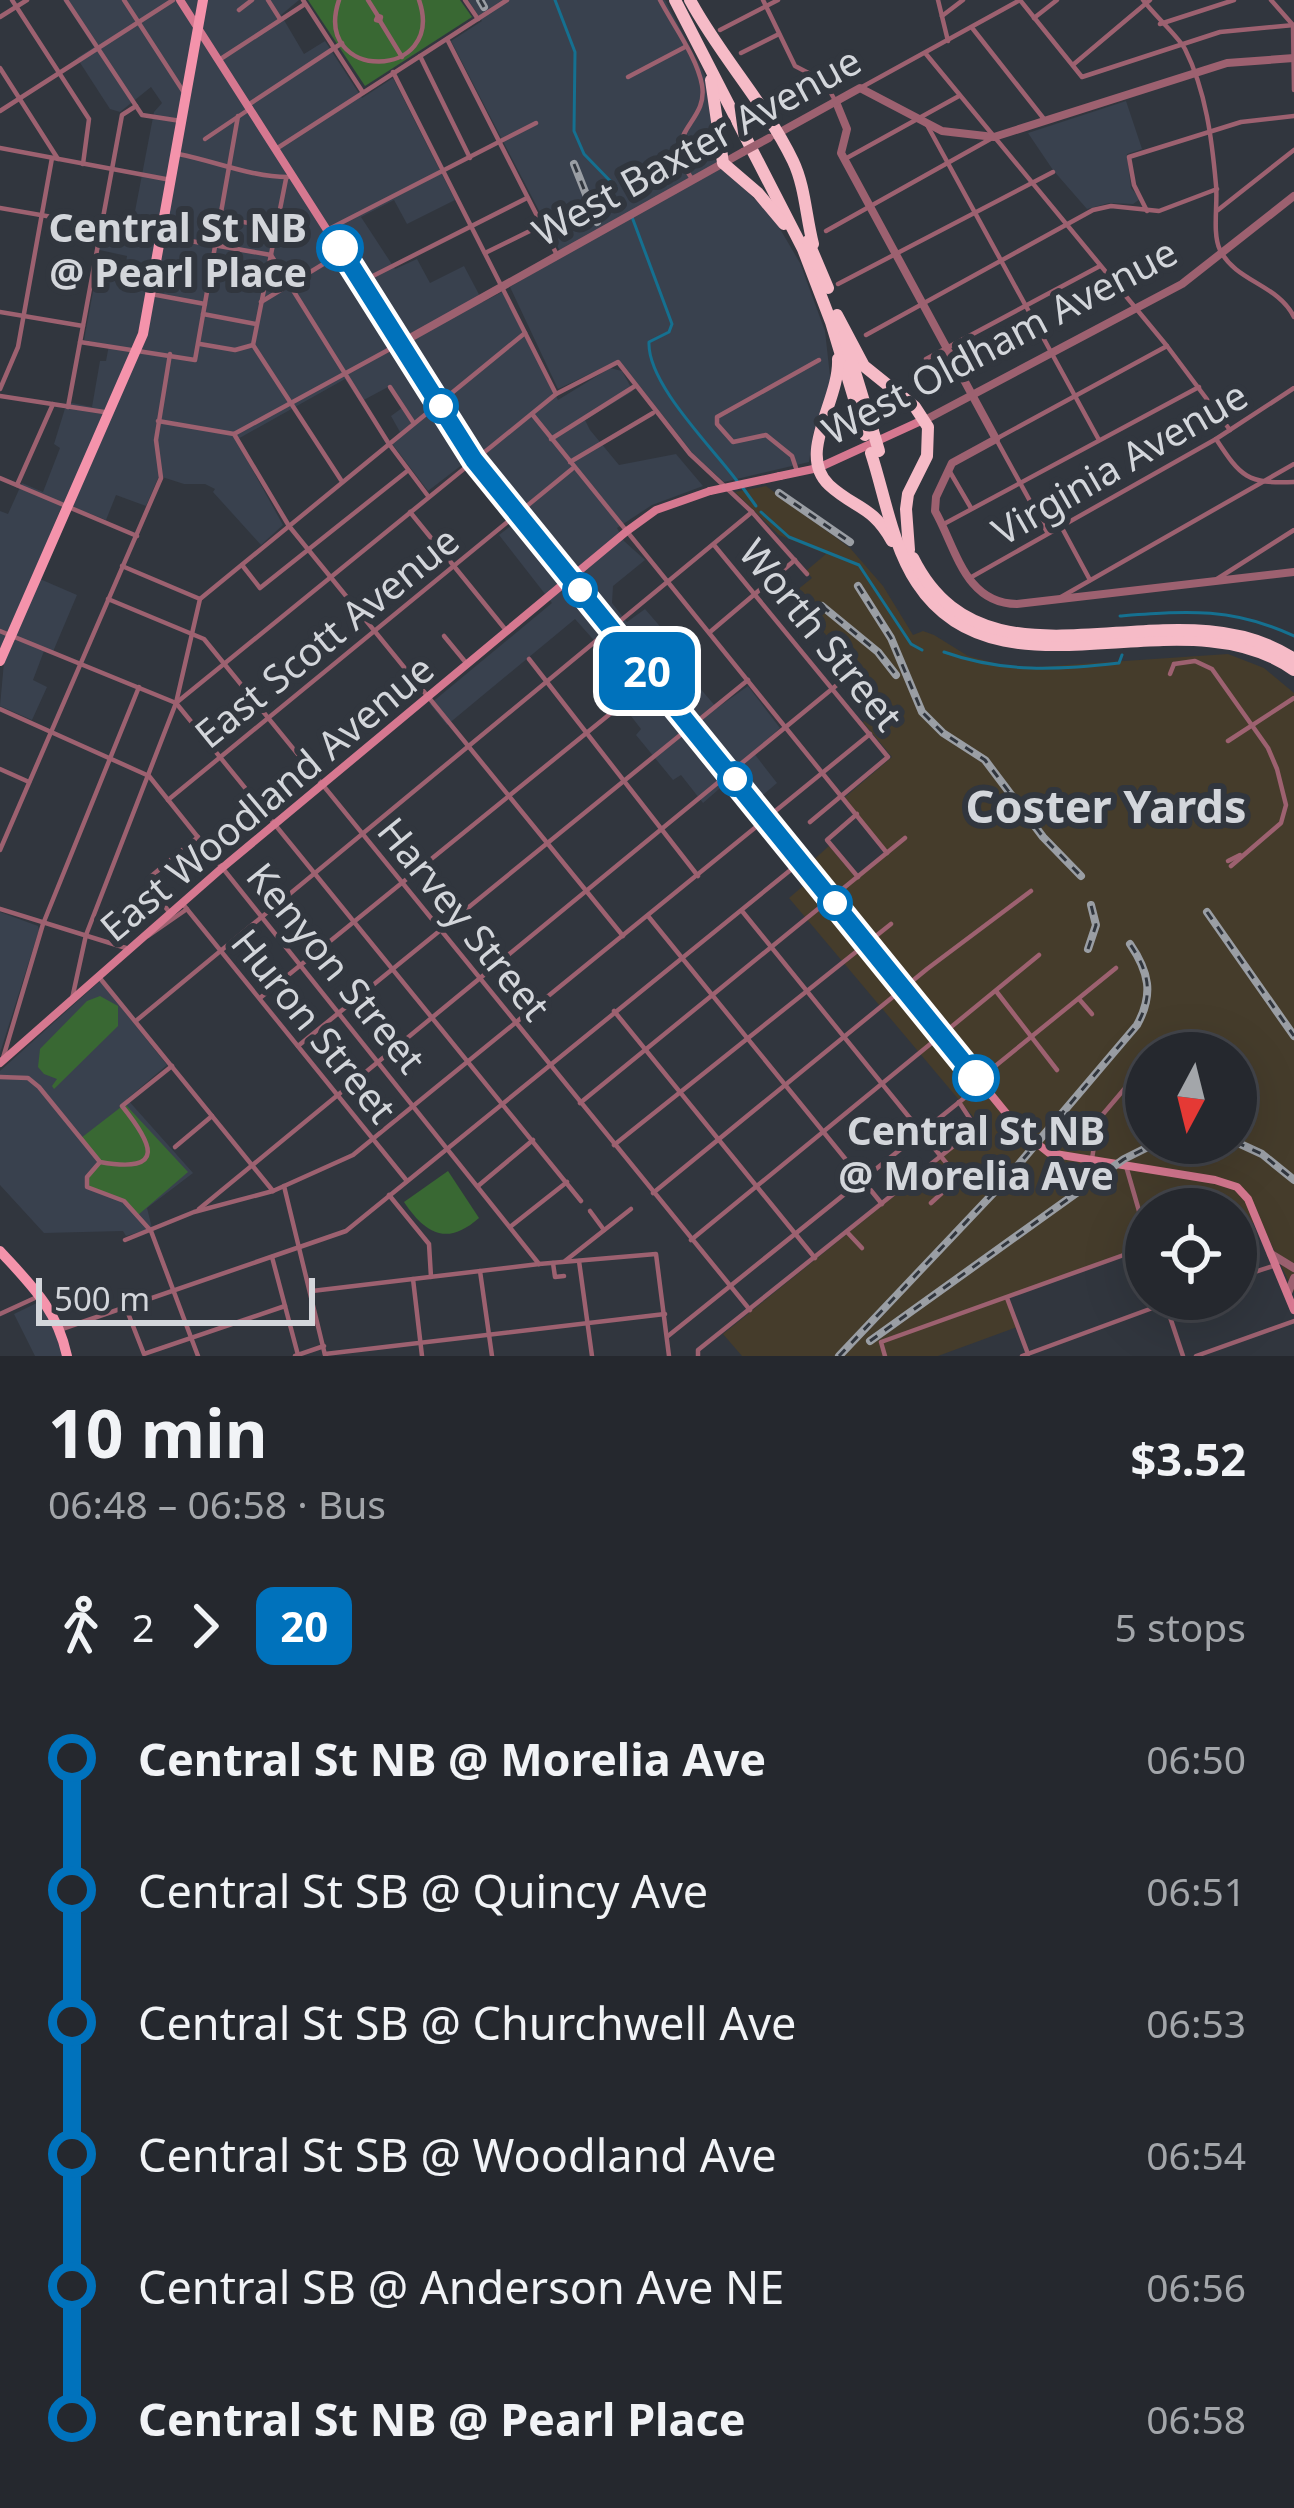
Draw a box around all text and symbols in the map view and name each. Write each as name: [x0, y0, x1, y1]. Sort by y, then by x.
street label: West Baxter Avenue: [522, 33, 870, 257]
place label: Central St NB @ Pearl Place: [48, 200, 307, 298]
street label: West Oldham Avenue: [812, 224, 1186, 456]
marker: Central St NB @ Pearl Place: [318, 226, 362, 270]
street label: Virginia Avenue: [982, 367, 1256, 557]
unlabelled marker: [425, 390, 457, 422]
street label: East Scott Avenue: [183, 513, 469, 759]
street label: Worth Street: [728, 527, 916, 741]
unlabelled marker: [564, 574, 596, 606]
line badge: 20: [593, 632, 701, 710]
street label: East Woodland Avenue: [88, 642, 444, 952]
text: 20: [623, 642, 671, 699]
unlabelled marker: [719, 763, 751, 795]
district label: Coster Yards: [966, 775, 1246, 836]
street label: Harvey Street: [367, 805, 563, 1031]
street label: Kenyon Street: [236, 851, 438, 1083]
unlabelled marker: [819, 887, 851, 919]
street label: Huron Street: [220, 917, 410, 1133]
north arrow: [1125, 1032, 1257, 1164]
map controls: [1125, 1032, 1257, 1320]
marker: Central St NB @ Morelia Ave: [954, 1056, 998, 1100]
place label: Central St NB @ Morelia Ave: [838, 1103, 1114, 1201]
button: locate: [1125, 1188, 1257, 1320]
scale bar: [36, 1272, 315, 1325]
text: 500 m: [54, 1276, 150, 1321]
text: 10 min: [48, 1387, 268, 1477]
text: $3.52: [1130, 1428, 1246, 1489]
text: 06:48 – 06:58 · Bus: [48, 1477, 386, 1530]
icon: walk: [48, 1593, 114, 1659]
icon: forward: [172, 1593, 238, 1659]
text: 20: [280, 1597, 328, 1654]
text: 2: [132, 1600, 154, 1653]
text: 5 stops: [1115, 1600, 1246, 1653]
text: Central St NB @ Morelia Ave: [138, 1728, 766, 1789]
text: 06:50: [1146, 1732, 1246, 1785]
text: Central St SB @ Quincy Ave: [138, 1860, 708, 1921]
text: 06:51: [1146, 1864, 1246, 1917]
text: Central St SB @ Churchwell Ave: [138, 1992, 796, 2053]
text: 06:53: [1146, 1996, 1246, 2049]
text: Central St SB @ Woodland Ave: [138, 2124, 777, 2185]
text: 06:54: [1146, 2128, 1246, 2181]
text: Central SB @ Anderson Ave NE: [138, 2256, 784, 2317]
text: 06:56: [1146, 2260, 1246, 2313]
text: Central St NB @ Pearl Place: [138, 2388, 746, 2449]
text: 06:58: [1146, 2392, 1246, 2445]

